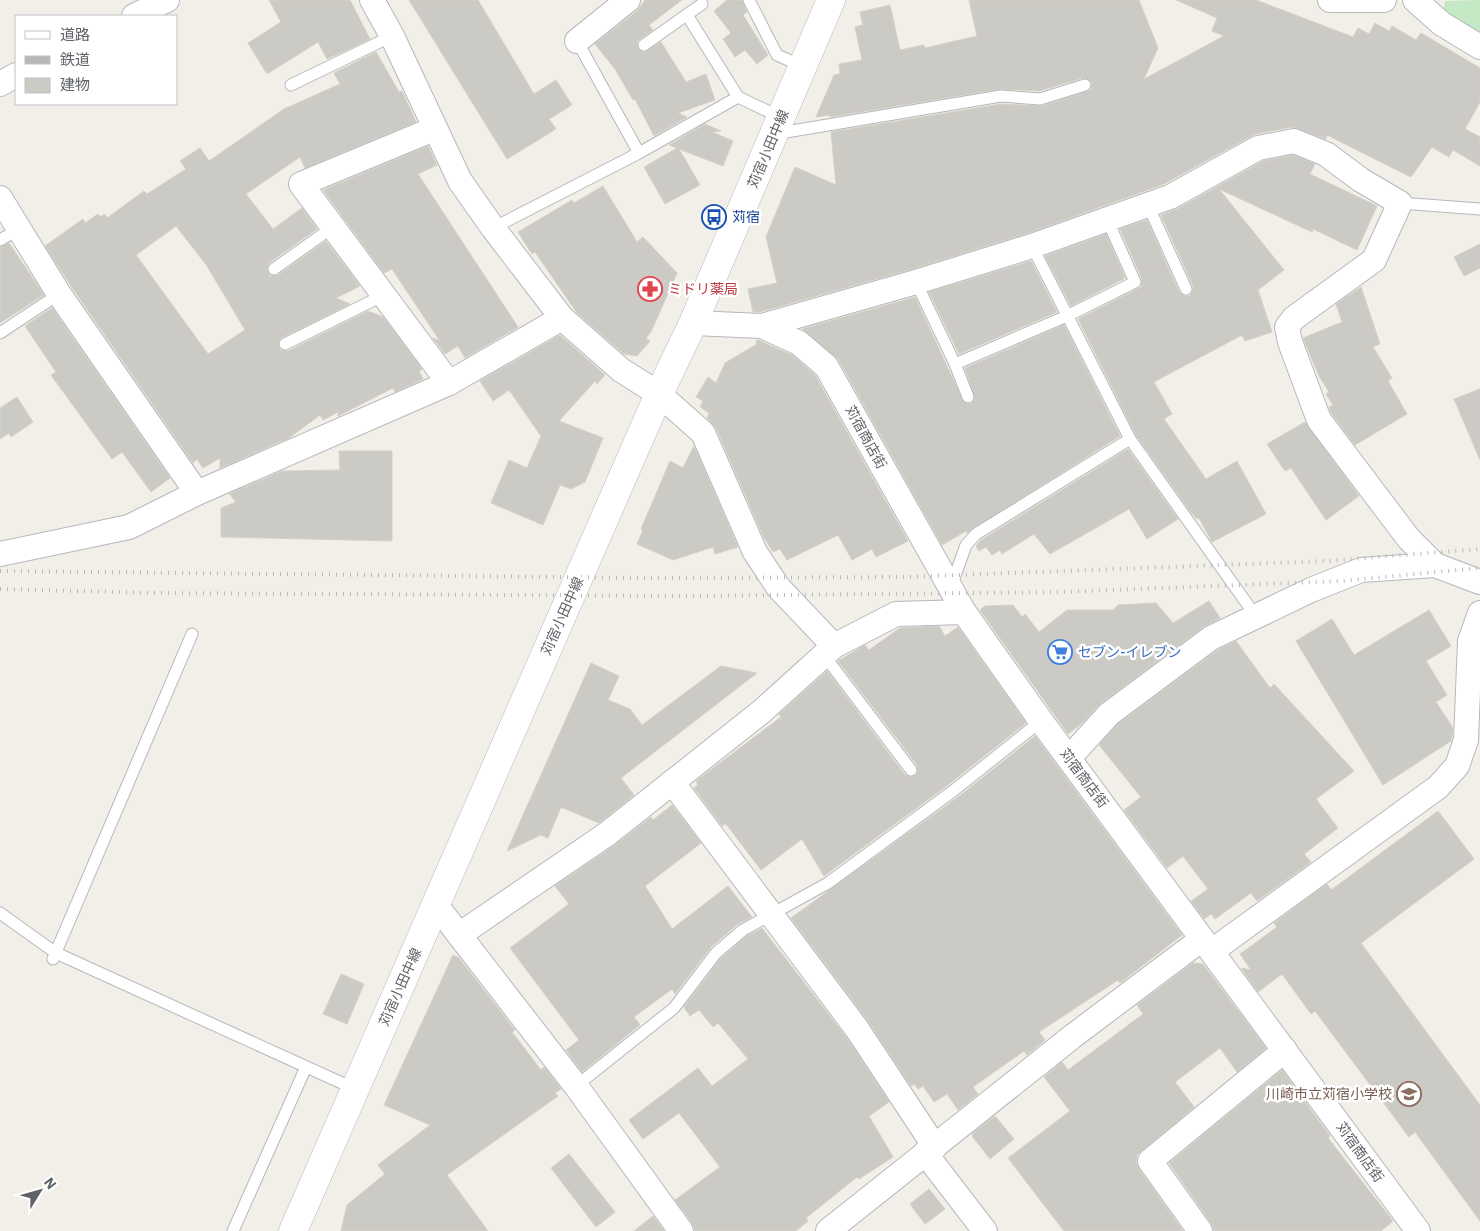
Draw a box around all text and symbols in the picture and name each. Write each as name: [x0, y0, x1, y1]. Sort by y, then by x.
legend: [15, 15, 178, 105]
text: 道路: [60, 25, 90, 44]
text: 鉄道: [60, 50, 90, 69]
text: 建物: [60, 75, 90, 94]
street label: 苅宿小田中線: [743, 107, 793, 191]
bus stop icon: 苅宿: [701, 204, 727, 230]
place label: 苅宿: [732, 208, 760, 226]
pharmacy icon: ミドリ薬局: [637, 276, 663, 302]
place label: ミドリ薬局: [668, 280, 738, 298]
street label: 苅宿商店街: [841, 402, 891, 472]
street label: 苅宿小田中線: [537, 574, 587, 658]
supermarket icon: セブン-イレブン: [1047, 639, 1073, 665]
place label: セブン-イレブン: [1078, 643, 1182, 661]
street label: 苅宿商店街: [1056, 745, 1112, 811]
street label: 苅宿小田中線: [375, 945, 425, 1029]
school or university icon: 川崎市立苅宿小学校: [1396, 1081, 1422, 1107]
place label: 川崎市立苅宿小学校: [1266, 1085, 1392, 1103]
street label: 苅宿商店街: [1332, 1118, 1388, 1186]
north arrow: [15, 1166, 65, 1216]
text: N: [40, 1174, 61, 1193]

